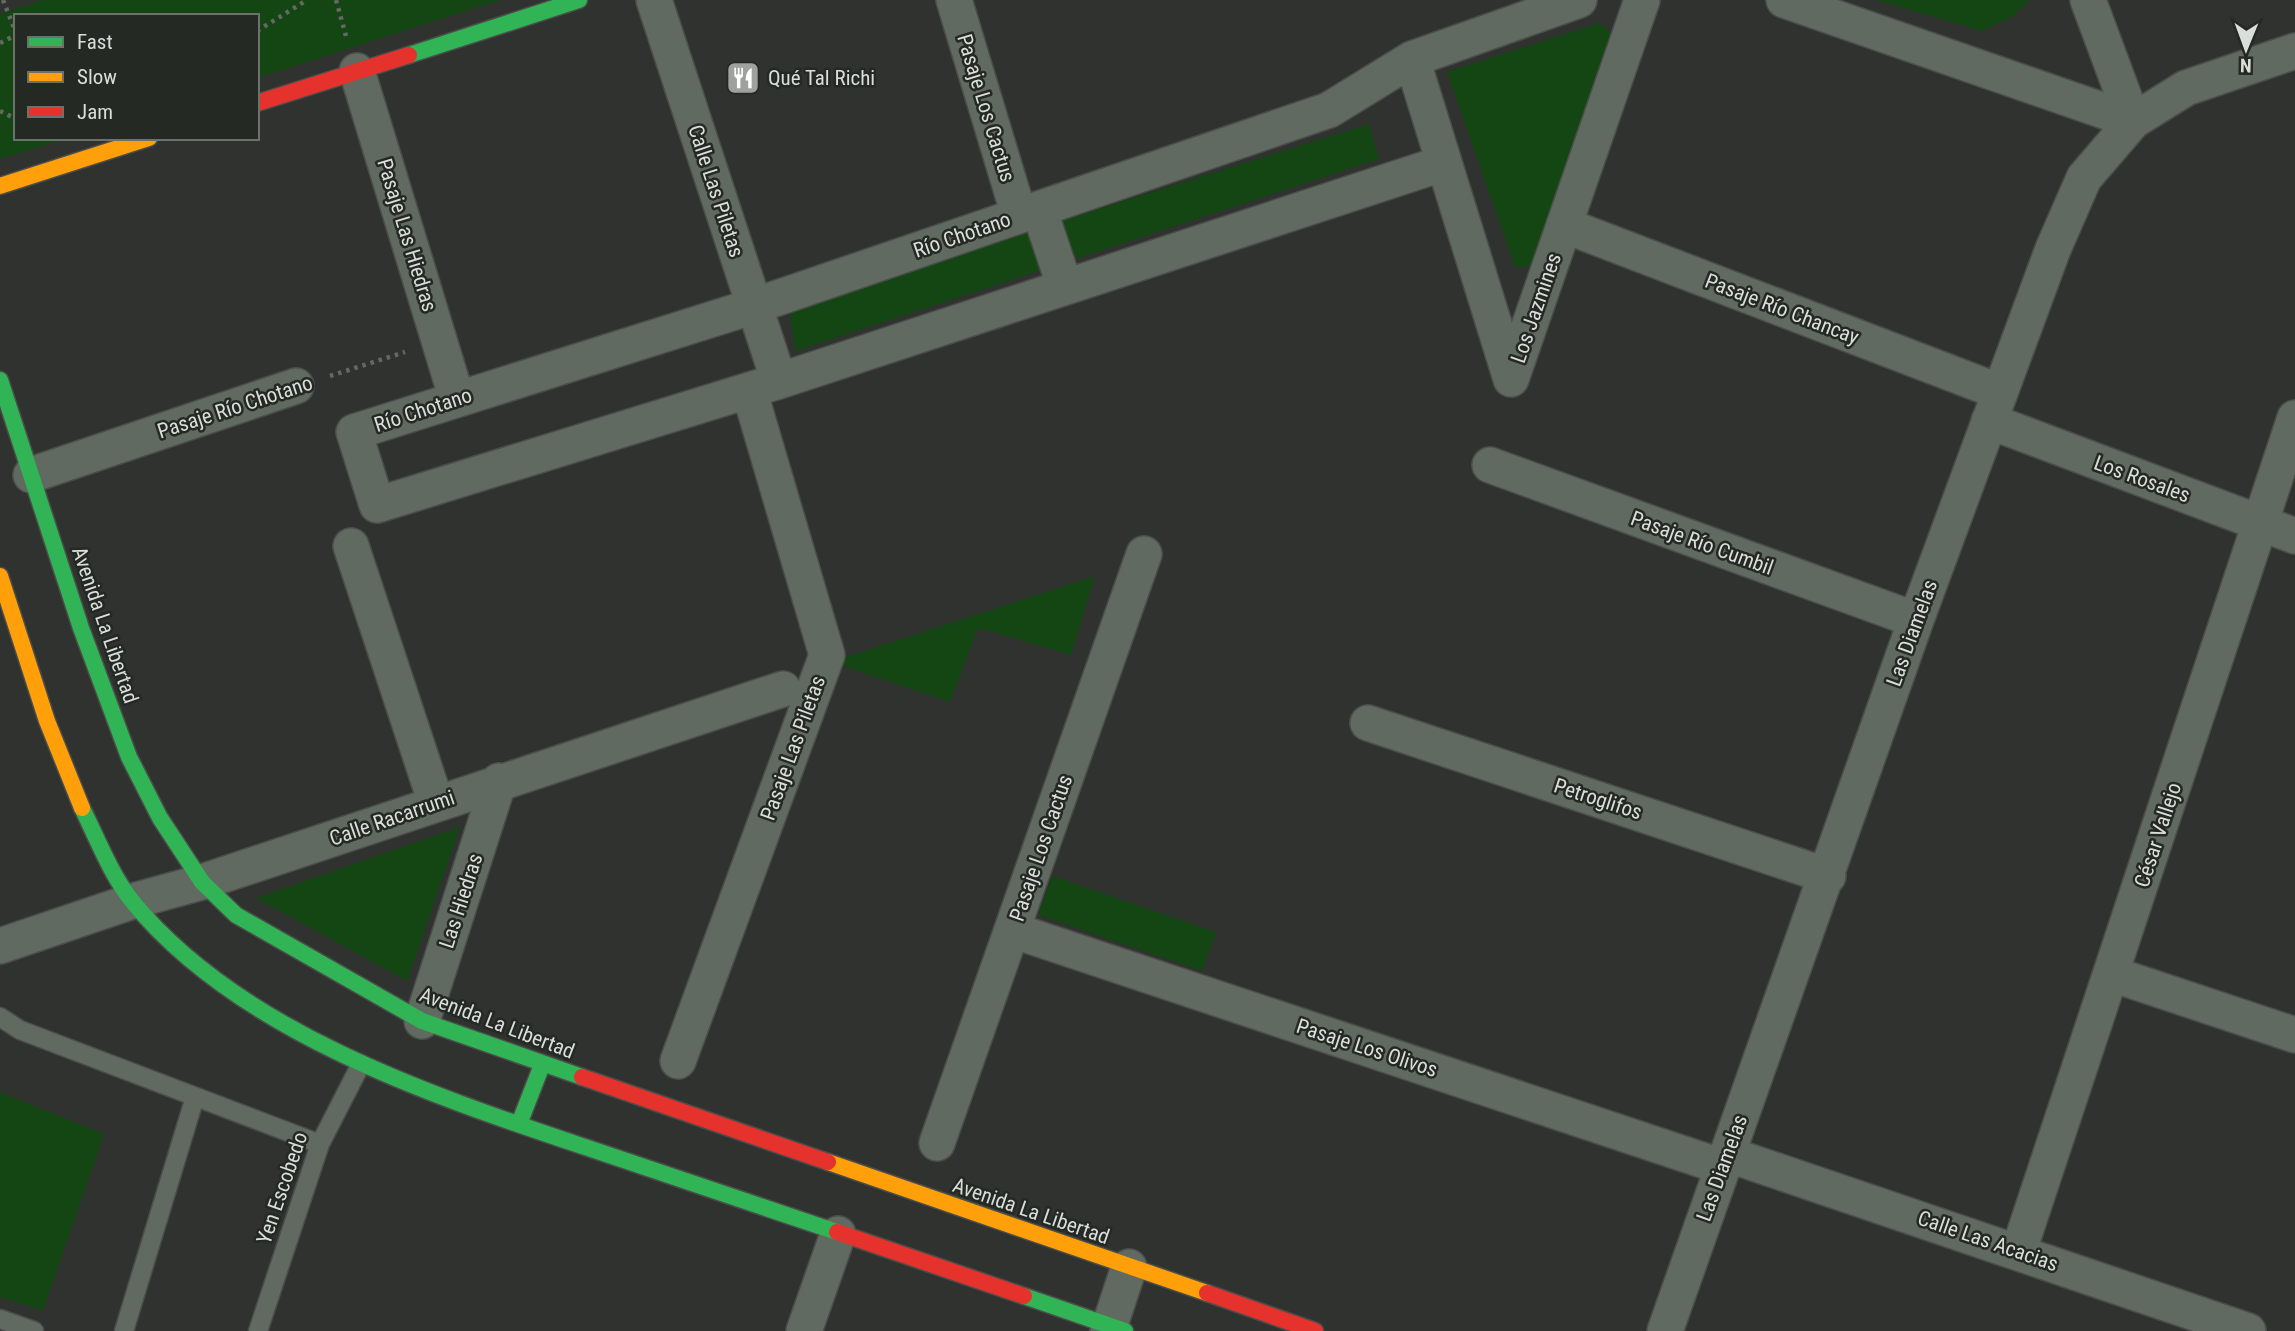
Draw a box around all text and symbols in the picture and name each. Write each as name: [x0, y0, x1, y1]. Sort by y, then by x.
legend: [14, 14, 259, 140]
north arrow: [2211, 14, 2281, 84]
text: Fast: [77, 30, 113, 54]
street label: Pasaje Los Cactus: [952, 31, 1020, 185]
text: N: [2240, 54, 2252, 77]
restaurant icon: Qué Tal Richi: [724, 59, 762, 97]
text: Slow: [77, 65, 117, 89]
place label: Qué Tal Richi: [768, 66, 875, 90]
text: Jam: [77, 100, 113, 124]
street label: Calle Las Piletas: [683, 122, 749, 260]
street label: Pasaje Las Hiedras: [372, 156, 442, 314]
street label: Río Chotano: [910, 207, 1014, 263]
street label: Los Jazmines: [1506, 250, 1566, 366]
street label: Pasaje Río Chancay: [1702, 269, 1862, 349]
street label: Pasaje Río Chotano: [154, 371, 316, 443]
street label: Río Chotano: [371, 383, 475, 437]
street label: Los Rosales: [2091, 451, 2193, 507]
street label: Pasaje Río Cumbil: [1627, 506, 1777, 580]
street label: Avenida La Libertad: [67, 544, 143, 706]
street label: Las Diamelas: [1882, 577, 1942, 689]
street label: Pasaje Las Piletas: [756, 672, 830, 824]
street label: Pasaje Los Cactus: [1005, 772, 1077, 924]
street label: Petroglifos: [1551, 774, 1645, 824]
street label: César Vallejo: [2130, 780, 2186, 890]
street label: Calle Racarrumi: [326, 785, 458, 851]
street label: Las Hiedras: [434, 851, 488, 951]
street label: Avenida La Libertad: [416, 982, 578, 1064]
street label: Pasaje Los Olivos: [1294, 1014, 1440, 1082]
street label: Las Diamelas: [1692, 1112, 1752, 1224]
street label: Yen Escobedo: [252, 1129, 312, 1247]
street label: Avenida La Libertad: [950, 1173, 1112, 1249]
street label: Calle Las Acacias: [1915, 1206, 2061, 1276]

